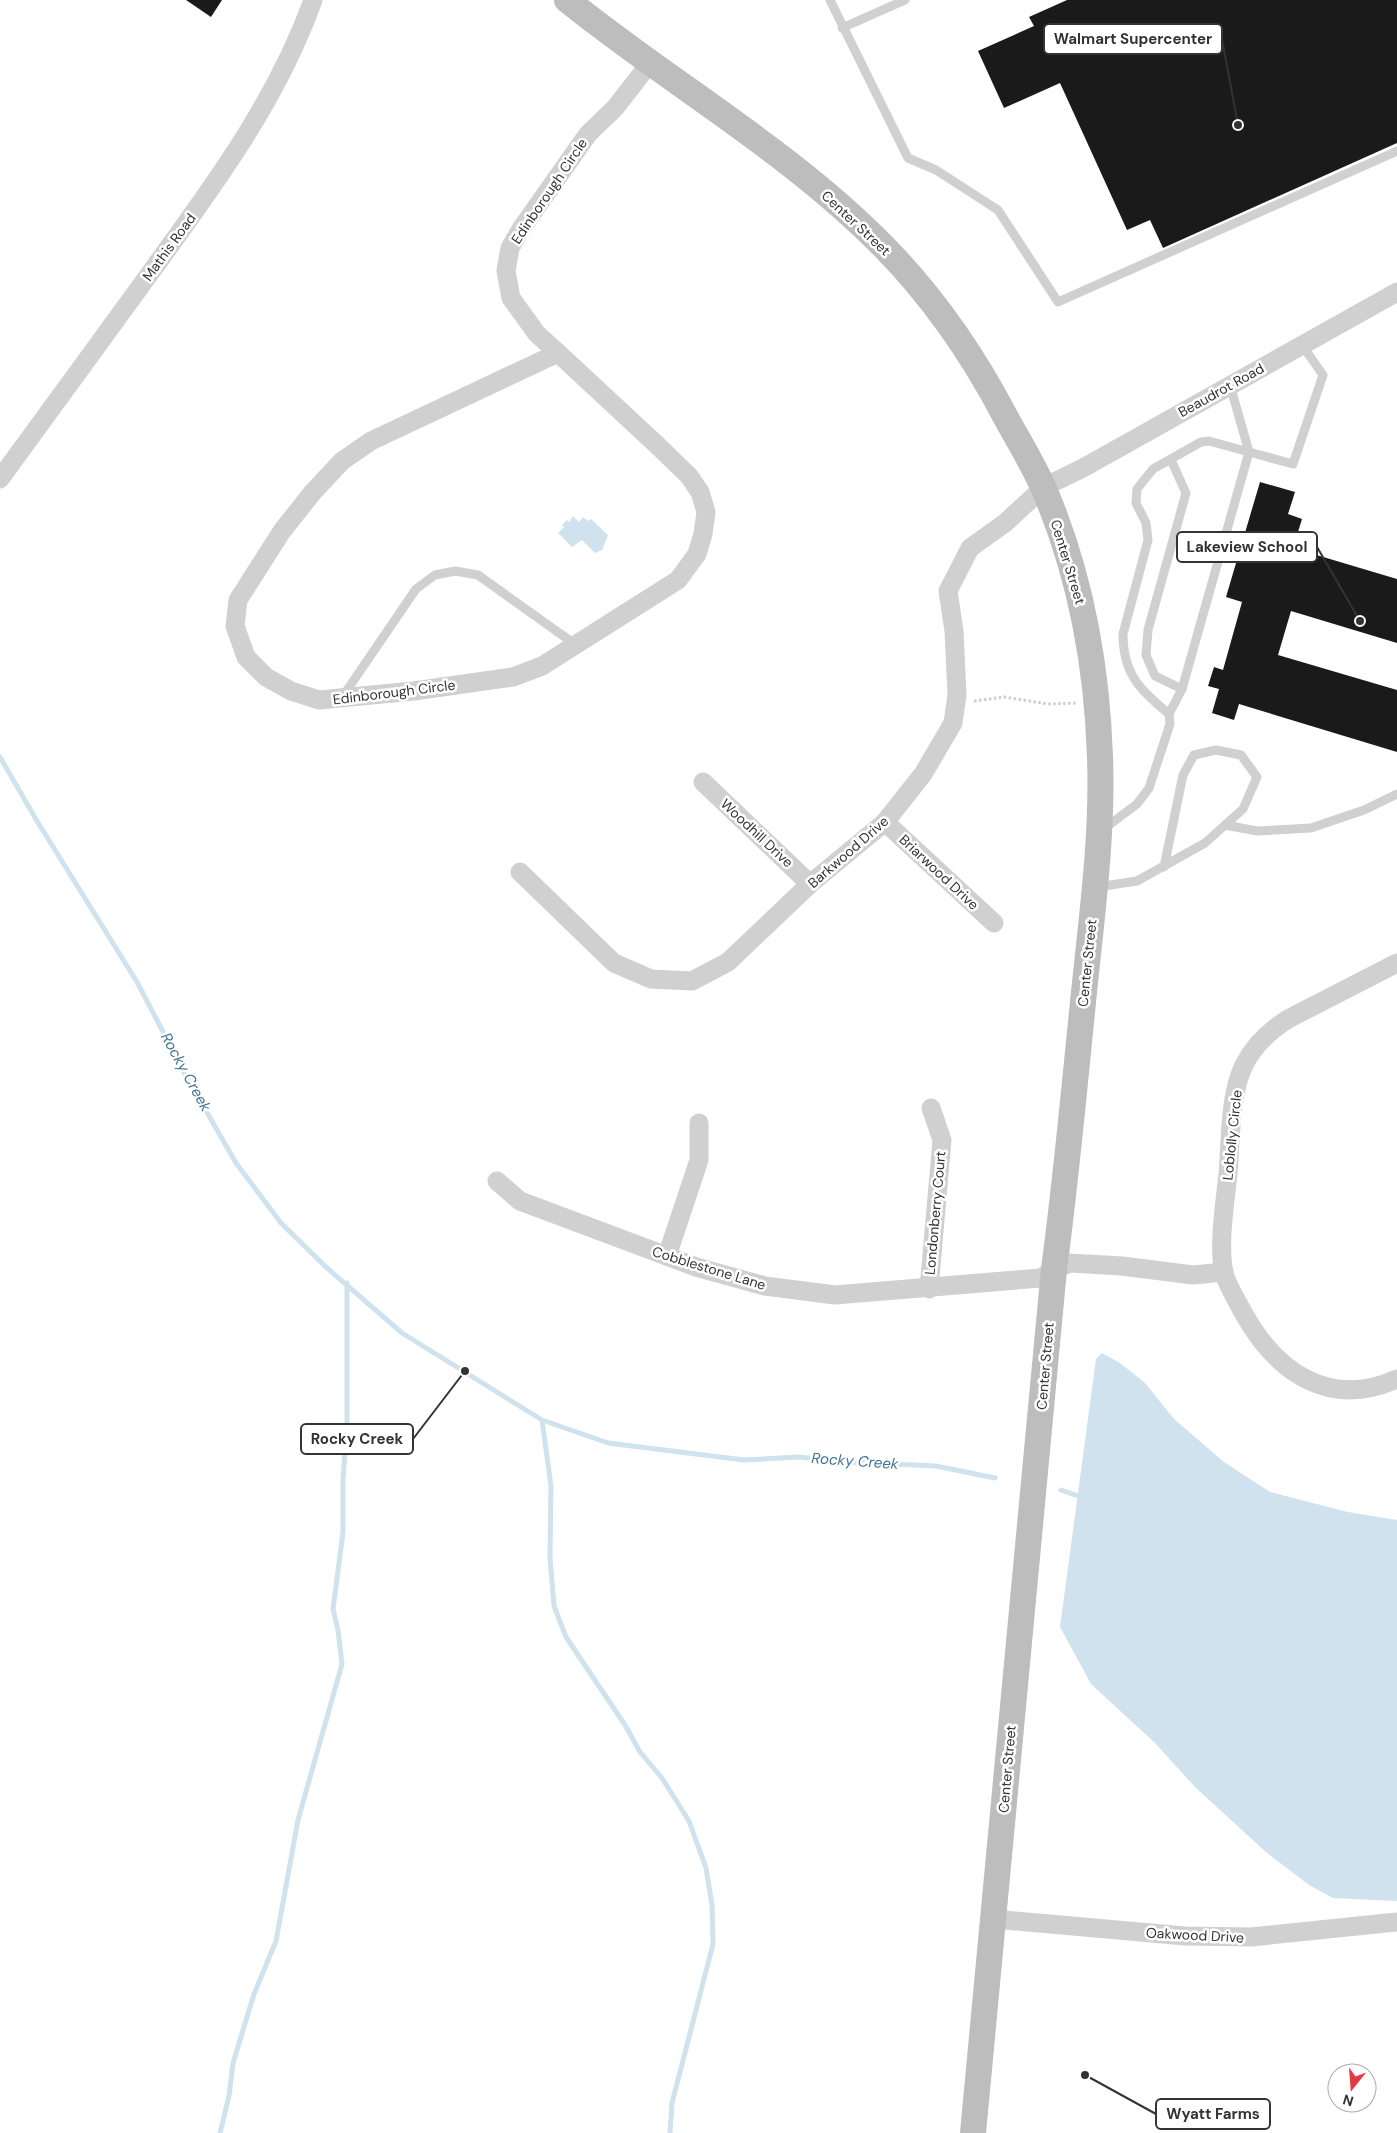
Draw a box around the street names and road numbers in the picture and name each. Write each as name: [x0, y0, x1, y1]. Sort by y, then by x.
street label: Edinborough Circle: [507, 135, 591, 247]
street label: Center Street: [818, 186, 894, 260]
street label: Mathis Road: [138, 210, 200, 284]
street label: Beaudrot Road: [1175, 359, 1267, 421]
street label: Center Street: [1047, 517, 1089, 607]
street label: Edinborough Circle: [332, 676, 456, 708]
street label: Woodhill Drive: [717, 795, 797, 871]
street label: Barkwood Drive: [804, 812, 892, 892]
street label: Briarwood Drive: [895, 830, 983, 914]
street label: Center Street: [1073, 918, 1101, 1008]
street label: Loblolly Circle: [1218, 1089, 1246, 1181]
street label: Londonberry Court: [921, 1150, 949, 1276]
street label: Cobblestone Lane: [650, 1242, 768, 1294]
street label: Center Street: [1032, 1321, 1058, 1411]
street label: Center Street: [994, 1724, 1020, 1814]
street label: Oakwood Drive: [1146, 1923, 1245, 1947]

